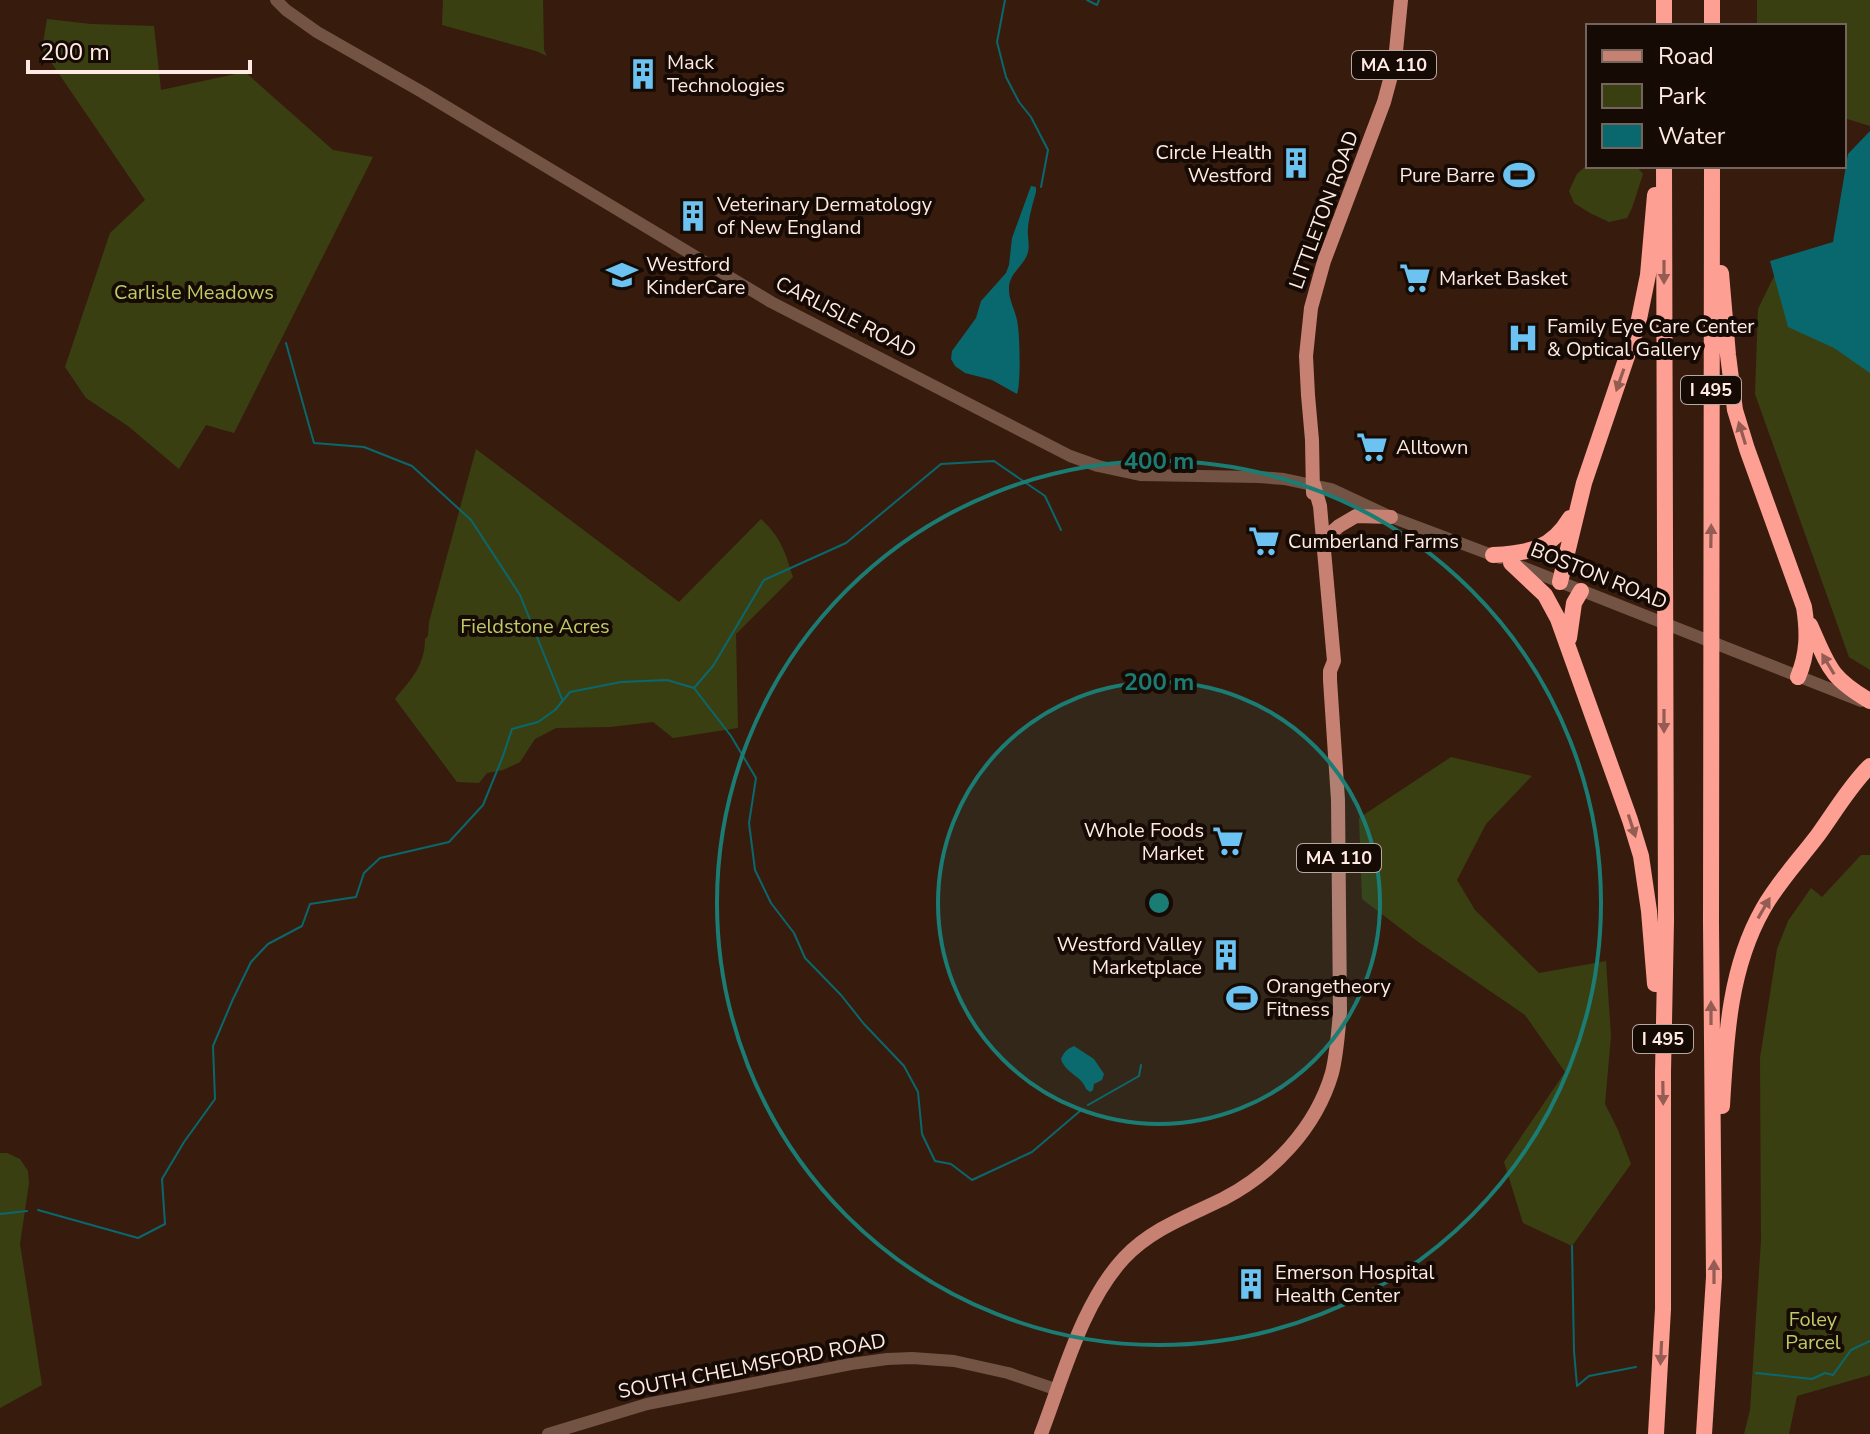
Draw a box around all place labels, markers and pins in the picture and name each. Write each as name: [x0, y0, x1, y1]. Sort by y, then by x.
place label: Mack Technologies: [667, 49, 785, 99]
building icon: Mack Technologies: [626, 57, 660, 91]
place label: Circle Health Westford: [1155, 139, 1272, 189]
building icon: Circle Health Westford: [1279, 146, 1313, 180]
sports icon: Pure Barre: [1502, 158, 1536, 192]
place label: Pure Barre: [1399, 162, 1495, 189]
place label: Veterinary Dermatology of New England: [716, 191, 933, 241]
building icon: Veterinary Dermatology of New England: [676, 199, 710, 233]
place label: Westford KinderCare: [646, 251, 745, 301]
school or university icon: Westford KinderCare: [605, 258, 639, 292]
supermarket icon: Market Basket: [1398, 261, 1432, 295]
place label: Market Basket: [1439, 265, 1568, 292]
place label: Family Eye Care Center & Optical Gallery: [1547, 313, 1754, 363]
hospital icon: Family Eye Care Center & Optical Gallery: [1506, 321, 1540, 355]
supermarket icon: Alltown: [1355, 430, 1389, 464]
place label: Alltown: [1396, 434, 1468, 461]
supermarket icon: Cumberland Farms: [1247, 524, 1281, 558]
place label: Cumberland Farms: [1288, 528, 1459, 555]
place label: Whole Foods Market: [1084, 817, 1205, 867]
supermarket icon: Whole Foods Market: [1211, 824, 1245, 858]
centre of rings: [1145, 889, 1173, 917]
place label: Westford Valley Marketplace: [1057, 931, 1203, 981]
building icon: Westford Valley Marketplace: [1209, 938, 1243, 972]
place label: Orangetheory Fitness: [1266, 973, 1392, 1023]
sports icon: Orangetheory Fitness: [1225, 981, 1259, 1015]
place label: Emerson Hospital Health Center: [1275, 1259, 1435, 1309]
building icon: Emerson Hospital Health Center: [1234, 1267, 1268, 1301]

